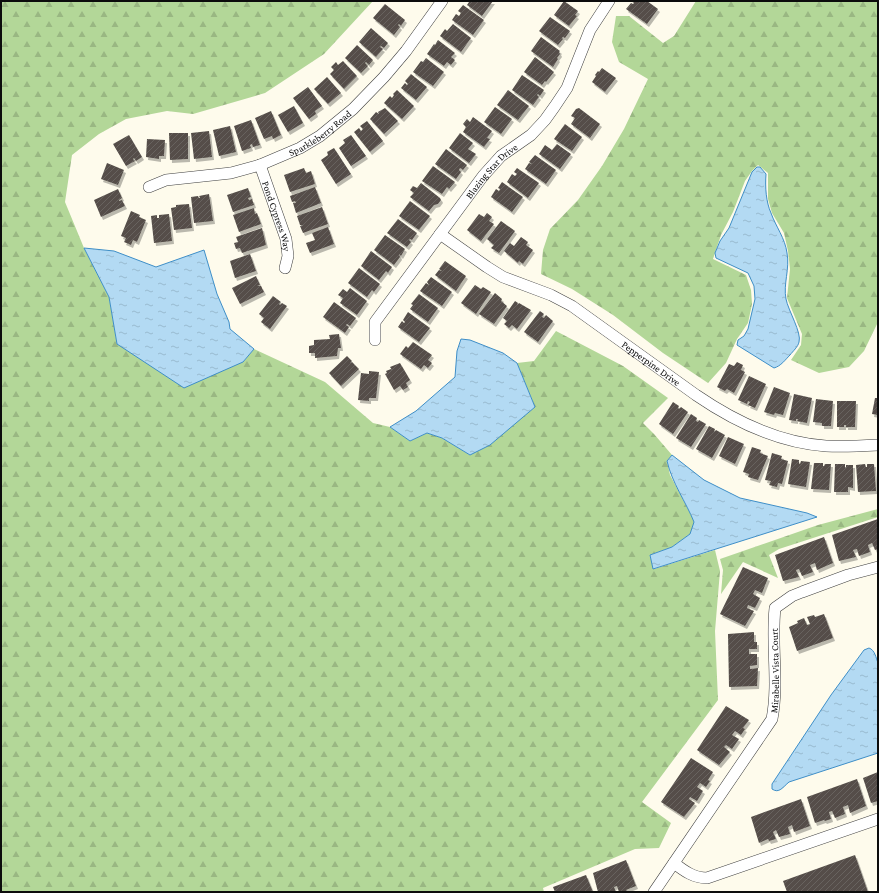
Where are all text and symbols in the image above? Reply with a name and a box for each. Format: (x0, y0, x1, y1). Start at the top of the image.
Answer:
street label: Sparkleberry Road (287, 107, 353, 158)
street label: Blazing Star Drive (463, 141, 520, 200)
street label: Pond Cypress Way (261, 179, 293, 252)
street label: Pepperpine Drive (620, 338, 683, 388)
street label: Mirabelle Vista Court (768, 627, 781, 714)

